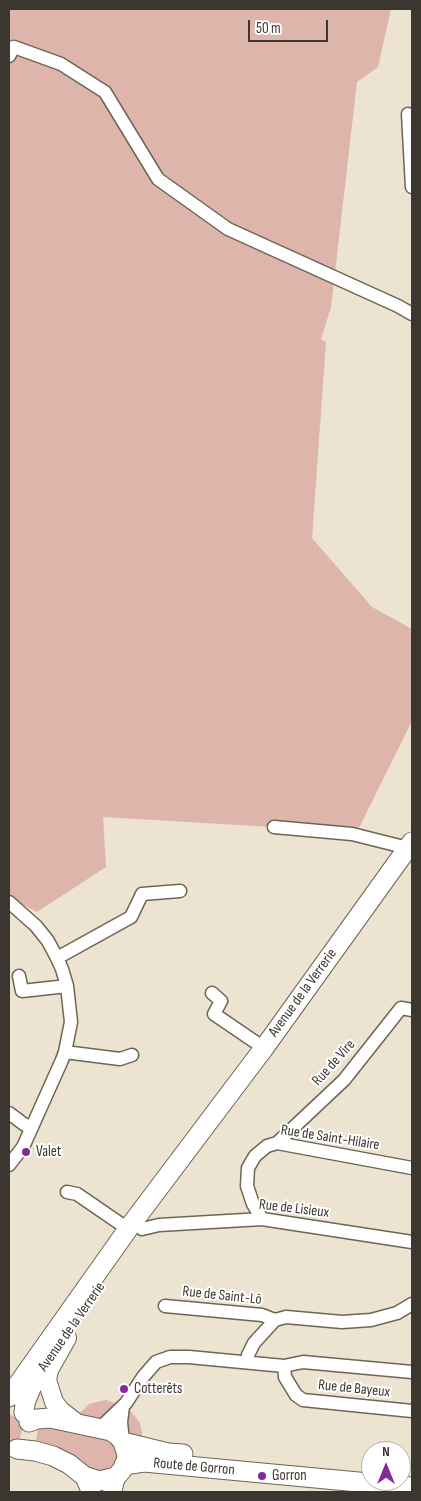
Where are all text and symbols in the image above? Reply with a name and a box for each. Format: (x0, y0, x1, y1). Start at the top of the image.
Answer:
scale bar (251, 10, 331, 42)
text: 50 m (256, 19, 281, 38)
street label: Avenue de la Verrerie (265, 945, 341, 1041)
street label: Rue de Vire (309, 1036, 359, 1090)
street label: Rue de Saint-Hilaire (279, 1121, 381, 1155)
place label: Valet (36, 1143, 61, 1161)
marker: Valet (20, 1146, 32, 1158)
street label: Rue de Lisieux (258, 1196, 330, 1222)
street label: Avenue de la Verrerie (35, 1279, 109, 1375)
street label: Rue de Saint-Lô (182, 1283, 262, 1309)
street label: Rue de Bayeux (317, 1376, 391, 1402)
place label: Cotterêts (134, 1380, 182, 1398)
marker: Cotterêts (118, 1383, 130, 1395)
north arrow (361, 1441, 411, 1491)
text: N (382, 1443, 390, 1460)
street label: Route de Gorron (153, 1454, 235, 1480)
place label: Gorron (272, 1467, 307, 1485)
marker: Gorron (256, 1470, 268, 1482)

